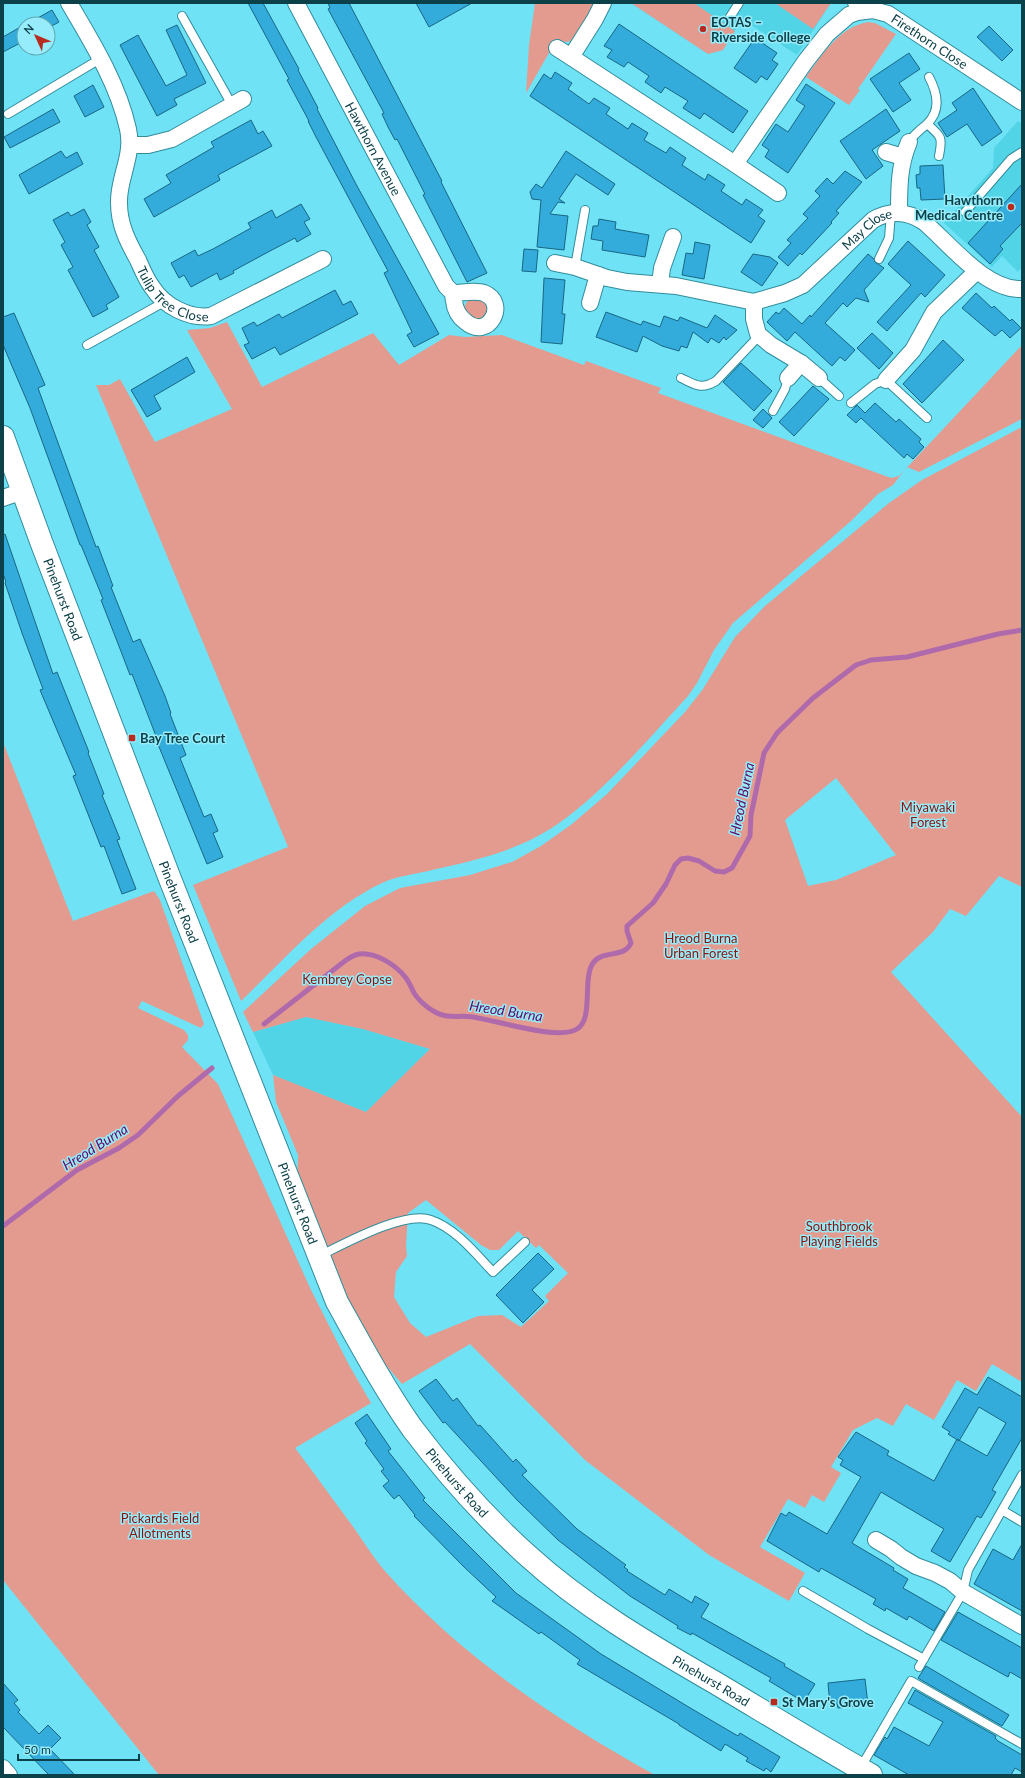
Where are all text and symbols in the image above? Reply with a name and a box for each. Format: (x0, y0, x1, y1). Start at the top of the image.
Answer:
street label: Firethorn Close (888, 10, 971, 72)
place label: EOTAS – Riverside College (711, 14, 811, 45)
north arrow (16, 16, 56, 56)
text: N (21, 21, 36, 36)
marker: EOTAS – Riverside College (698, 24, 708, 34)
street label: Hawthorn Avenue (342, 99, 405, 198)
place label: Hawthorn Medical Centre (915, 192, 1003, 223)
marker: Hawthorn Medical Centre (1006, 202, 1016, 212)
street label: May Close (838, 205, 893, 253)
street label: Tulip Tree Close (134, 264, 209, 324)
street label: Pinehurst Road (40, 556, 86, 643)
place label: Bay Tree Court (140, 730, 225, 746)
marker: Bay Tree Court (127, 733, 137, 743)
water label: Hreod Burna (725, 761, 758, 837)
park label: Miyawaki Forest (901, 799, 955, 830)
street label: Pinehurst Road (156, 858, 202, 945)
park label: Hreod Burna Urban Forest (664, 930, 738, 961)
park label: Kembrey Copse (302, 971, 392, 987)
water label: Hreod Burna (468, 996, 544, 1025)
water label: Hreod Burna (59, 1120, 131, 1173)
street label: Pinehurst Road (275, 1160, 321, 1246)
park label: Southbrook Playing Fields (800, 1218, 878, 1249)
street label: Pinehurst Road (423, 1445, 492, 1521)
park label: Pickards Field Allotments (121, 1510, 199, 1541)
street label: Pinehurst Road (670, 1652, 753, 1710)
place label: St Mary's Grove (782, 1694, 874, 1710)
marker: St Mary's Grove (769, 1697, 779, 1707)
scale bar (18, 1736, 139, 1762)
text: 50 m (24, 1742, 51, 1757)

